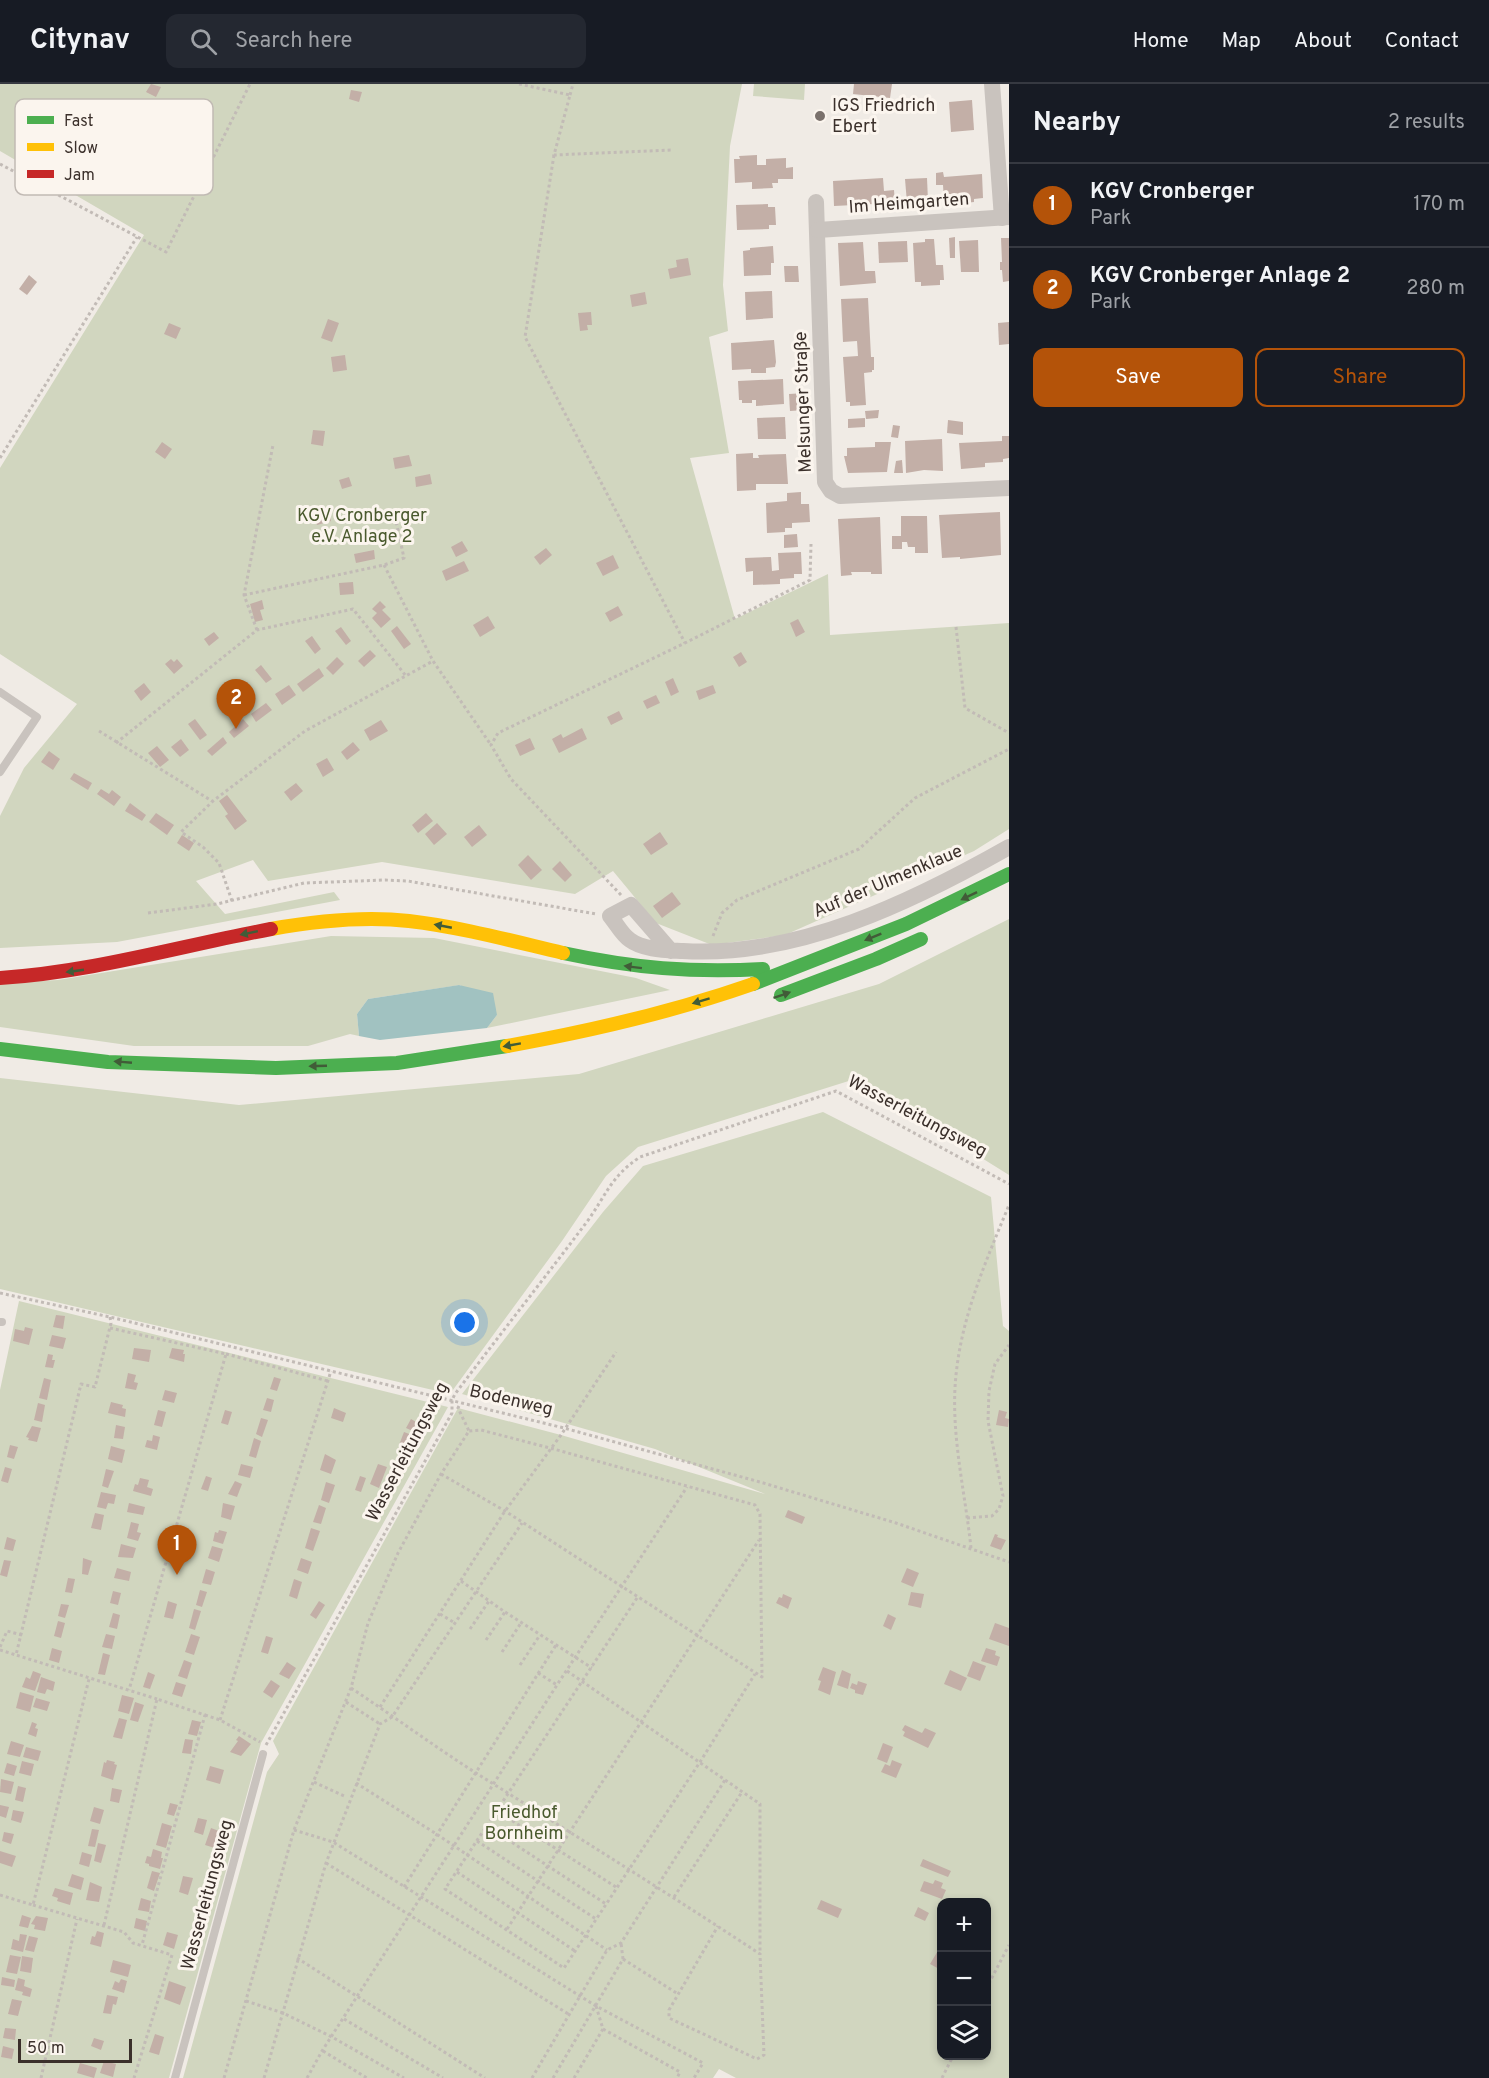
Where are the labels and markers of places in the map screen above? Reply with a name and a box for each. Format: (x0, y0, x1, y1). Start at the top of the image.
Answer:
place label: IGS Friedrich Ebert (832, 95, 935, 139)
marker: IGS Friedrich Ebert (813, 109, 827, 123)
pin: 2 (216, 680, 256, 729)
pin: 1 (158, 1526, 196, 1575)

